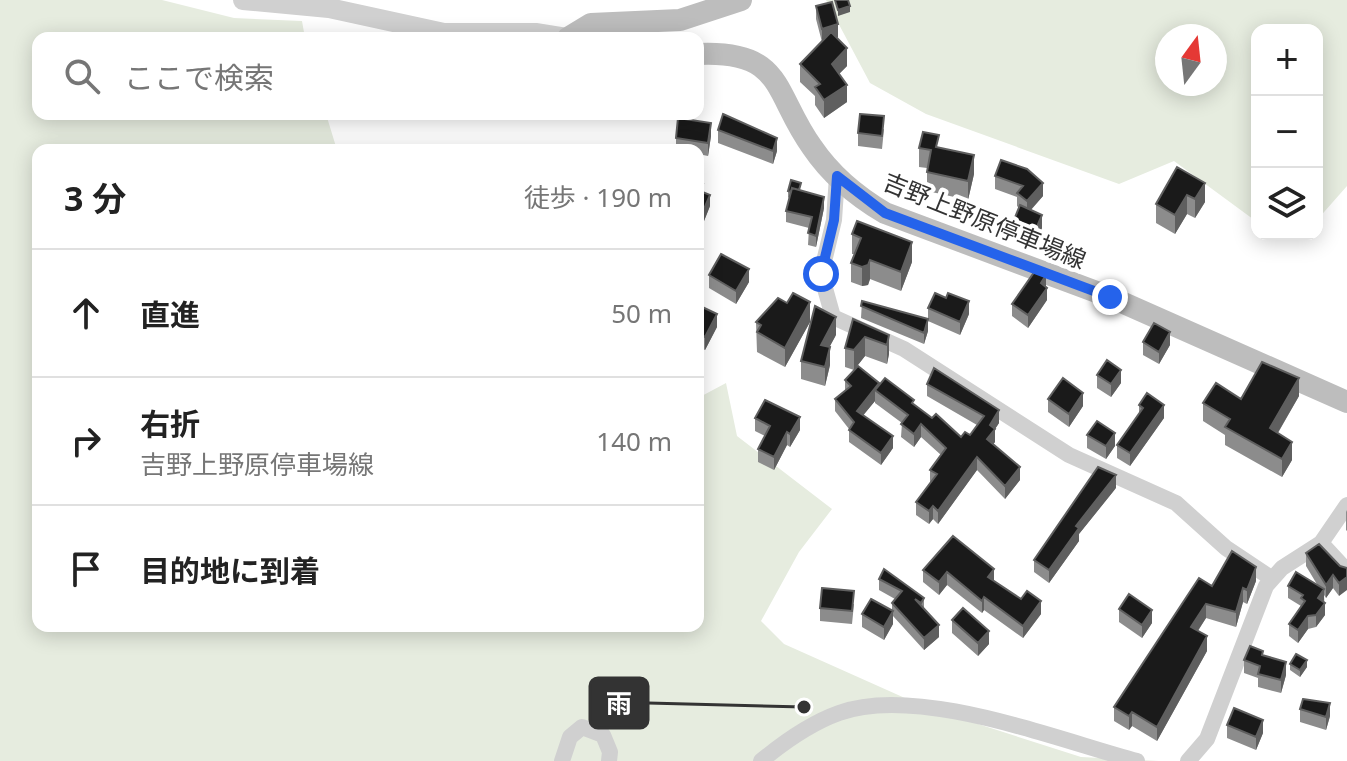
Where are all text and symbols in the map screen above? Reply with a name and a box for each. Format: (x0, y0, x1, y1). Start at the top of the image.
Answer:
north arrow (1155, 24, 1227, 96)
map controls (1251, 24, 1323, 240)
button: + (1251, 24, 1323, 96)
search box (32, 32, 704, 120)
icon: search (60, 54, 104, 98)
text: ここで検索 (124, 57, 274, 98)
button: − (1251, 96, 1323, 168)
street label: 吉野上野原停車場線 (879, 164, 1091, 276)
button: layers (1251, 168, 1323, 240)
text: 3 分 (64, 175, 126, 221)
text: 徒歩 · 190 m (524, 179, 672, 215)
route start (803, 256, 839, 292)
route end (1092, 279, 1128, 315)
icon: ahead (64, 291, 108, 335)
text: 直進 (140, 294, 200, 335)
text: 50 m (611, 295, 672, 331)
text: 右折 (140, 403, 200, 444)
icon: right (64, 419, 108, 463)
text: 140 m (596, 423, 672, 459)
text: 吉野上野原停車場線 (140, 446, 374, 482)
icon: arrive (64, 547, 108, 591)
text: 目的地に到着 (140, 550, 320, 591)
callout: 雨 (590, 678, 648, 728)
text: 雨 (606, 685, 632, 721)

